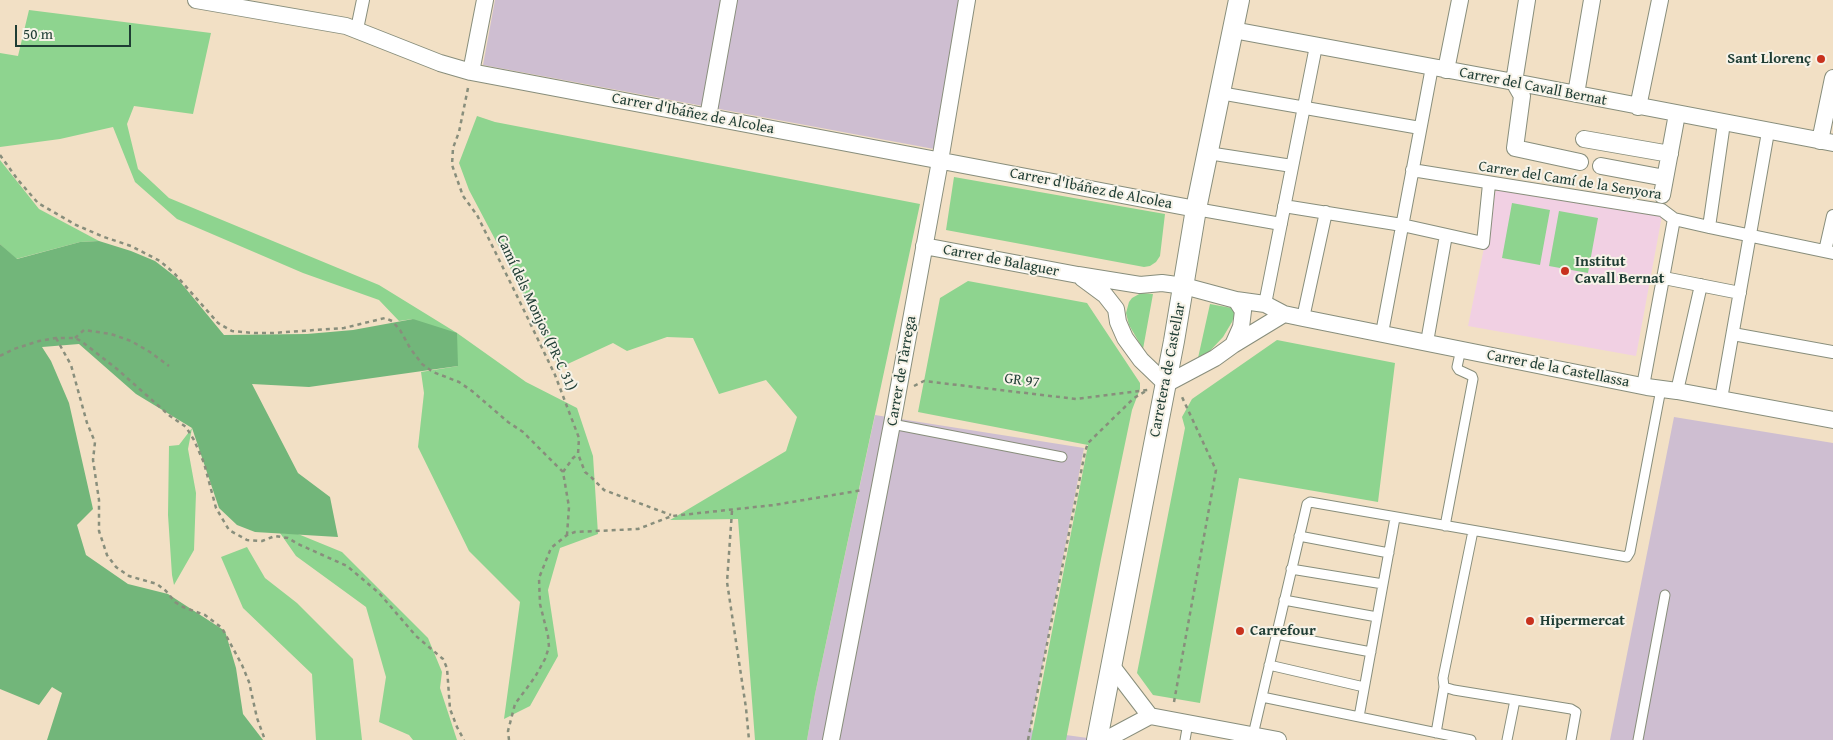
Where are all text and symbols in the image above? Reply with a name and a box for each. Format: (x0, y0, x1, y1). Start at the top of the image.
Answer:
scale bar (18, 15, 134, 47)
text: 50 m (23, 23, 53, 44)
place label: Sant Llorenç (1727, 50, 1811, 68)
marker: Sant Llorenç (1815, 53, 1827, 65)
street label: Carrer del Cavall Bernat (1458, 64, 1608, 110)
street label: Carrer d'Ibáñez de Alcolea (610, 89, 776, 139)
street label: Carrer del Camí de la Senyora (1477, 158, 1663, 204)
street label: Carrer d'Ibáñez de Alcolea (1008, 164, 1174, 214)
street label: Camí dels Monjos (PR-C 31) (492, 232, 580, 394)
street label: Carrer de Balaguer (941, 241, 1061, 281)
place label: Institut Cavall Bernat (1575, 253, 1664, 288)
marker: Institut Cavall Bernat (1559, 265, 1571, 277)
street label: Carretera de Castellar (1146, 301, 1190, 439)
street label: Carrer de Tàrrega (883, 315, 921, 427)
street label: Carrer de la Castellassa (1485, 346, 1631, 392)
street label: GR 97 (1003, 370, 1041, 392)
place label: Hipermercat (1540, 612, 1625, 630)
marker: Hipermercat (1524, 615, 1536, 627)
place label: Carrefour (1250, 622, 1316, 640)
marker: Carrefour (1234, 625, 1246, 637)

